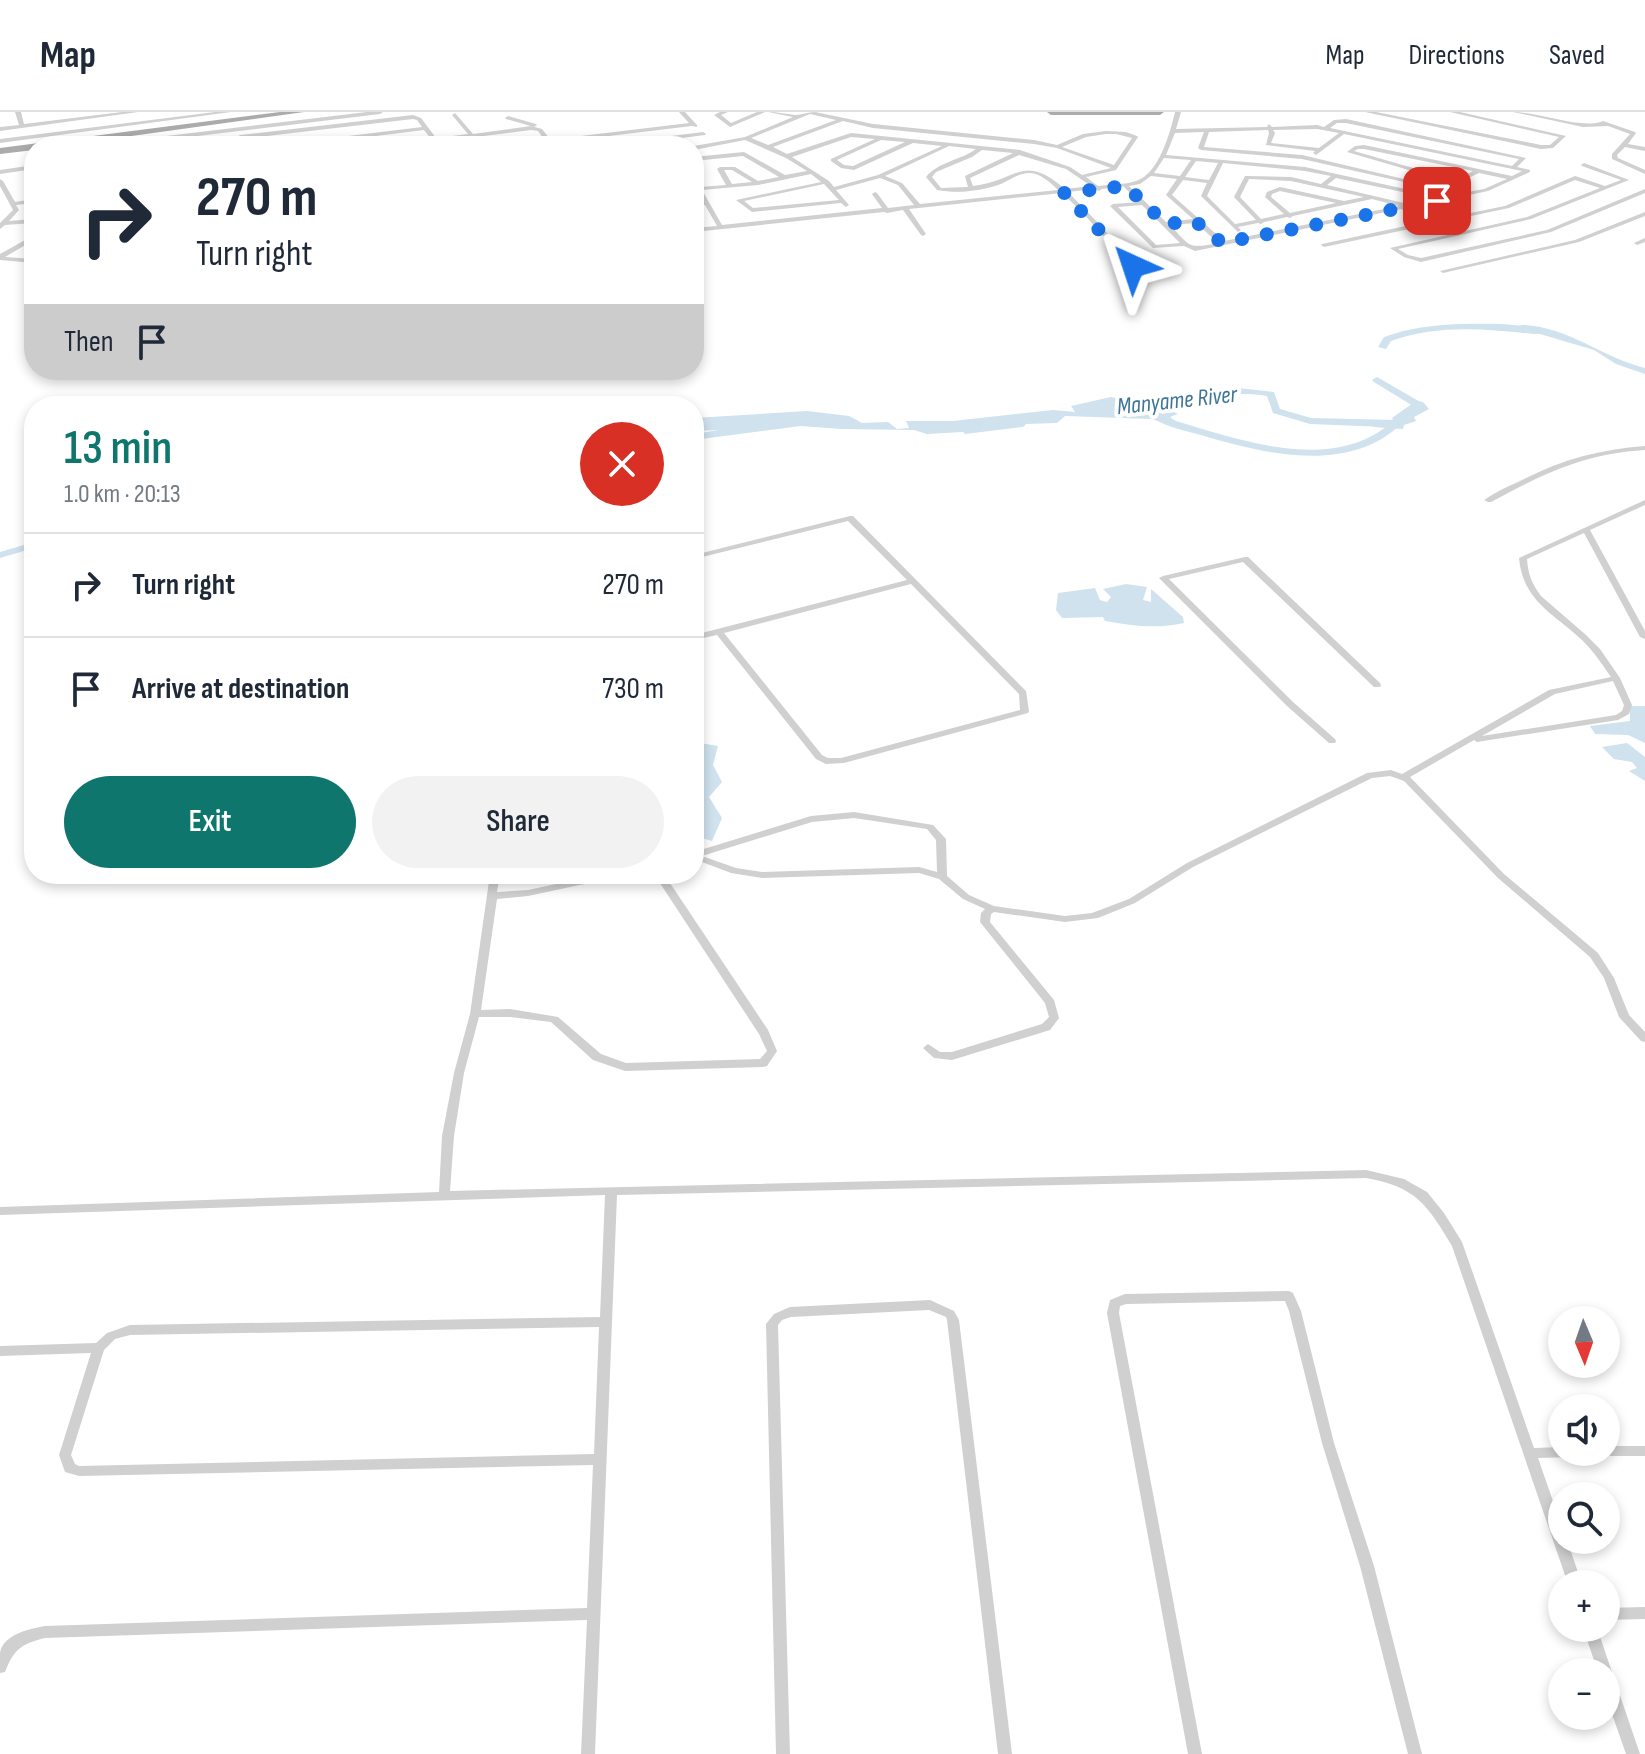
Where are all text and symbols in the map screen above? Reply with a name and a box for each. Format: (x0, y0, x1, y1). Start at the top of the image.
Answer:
text: Map (40, 33, 96, 78)
text: Map (1326, 39, 1365, 72)
text: Directions (1409, 39, 1505, 72)
text: Saved (1549, 39, 1605, 72)
text: 270 m (196, 165, 317, 232)
pin (1403, 167, 1471, 235)
icon: right (64, 168, 168, 272)
icon: arrive (1415, 179, 1459, 223)
position arrow (1091, 224, 1175, 308)
text: Turn right (196, 233, 313, 276)
icon: arrive (130, 320, 174, 364)
text: Then (64, 324, 114, 360)
water label: Manyame River (1116, 380, 1240, 421)
text: 13 min (64, 420, 172, 477)
button: close (580, 422, 664, 506)
text: 1.0 km · 20:13 (64, 479, 181, 510)
icon: right (64, 563, 108, 607)
text: Turn right (132, 567, 235, 603)
text: 270 m (602, 567, 664, 603)
icon: arrive (64, 667, 108, 711)
text: Arrive at destination (132, 671, 349, 707)
text: 730 m (602, 671, 664, 707)
button: Exit (64, 776, 356, 868)
button: Share (372, 776, 664, 868)
north arrow (1548, 1306, 1620, 1378)
map controls (1548, 1306, 1620, 1730)
button: sound (1548, 1394, 1620, 1466)
button: search (1548, 1482, 1620, 1554)
button: + (1548, 1570, 1620, 1642)
button: − (1548, 1658, 1620, 1730)

